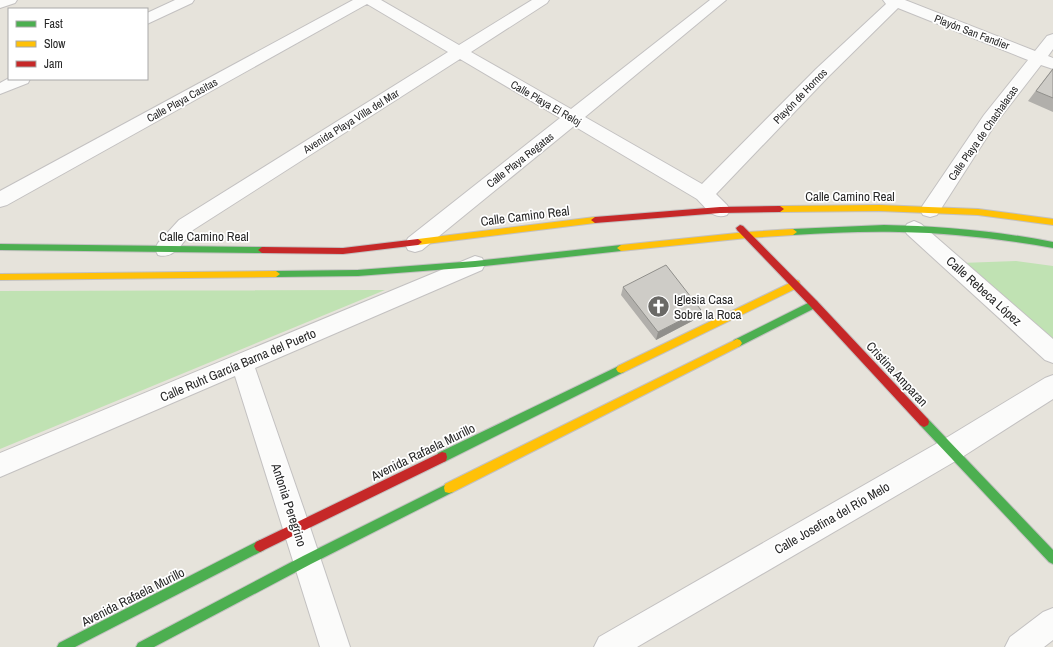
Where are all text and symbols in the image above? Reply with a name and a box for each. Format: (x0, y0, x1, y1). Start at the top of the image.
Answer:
legend (8, 8, 148, 80)
street label: Playón San Fandier (932, 11, 1012, 53)
text: Fast (44, 16, 63, 32)
text: Slow (44, 36, 66, 52)
text: Jam (44, 56, 63, 72)
street label: Playón de Hornos (770, 65, 830, 127)
street label: Calle Playa Casitas (144, 75, 220, 125)
street label: Calle Playa El Reloj (508, 77, 584, 129)
street label: Calle Playa de Chachalacas (945, 82, 1021, 183)
street label: Avenida Playa Villa del Mar (300, 86, 402, 157)
street label: Calle Playa Regatas (483, 129, 557, 191)
street label: Calle Camino Real (805, 188, 895, 205)
street label: Calle Camino Real (480, 202, 570, 230)
street label: Calle Camino Real (159, 228, 249, 245)
street label: Calle Rebeca López (943, 253, 1025, 329)
place label: Iglesia Casa Sobre la Roca (674, 291, 742, 323)
church icon: Iglesia Casa Sobre la Roca (646, 293, 672, 319)
street label: Calle Ruht García Barna del Puerto (158, 324, 319, 406)
street label: Cristina Amparan (862, 338, 932, 410)
street label: Avenida Rafaela Murillo (367, 419, 478, 485)
street label: Antonia Peregrino (267, 460, 310, 549)
street label: Calle Josefina del Río Melo (771, 478, 893, 558)
street label: Avenida Rafaela Murillo (78, 564, 188, 631)

